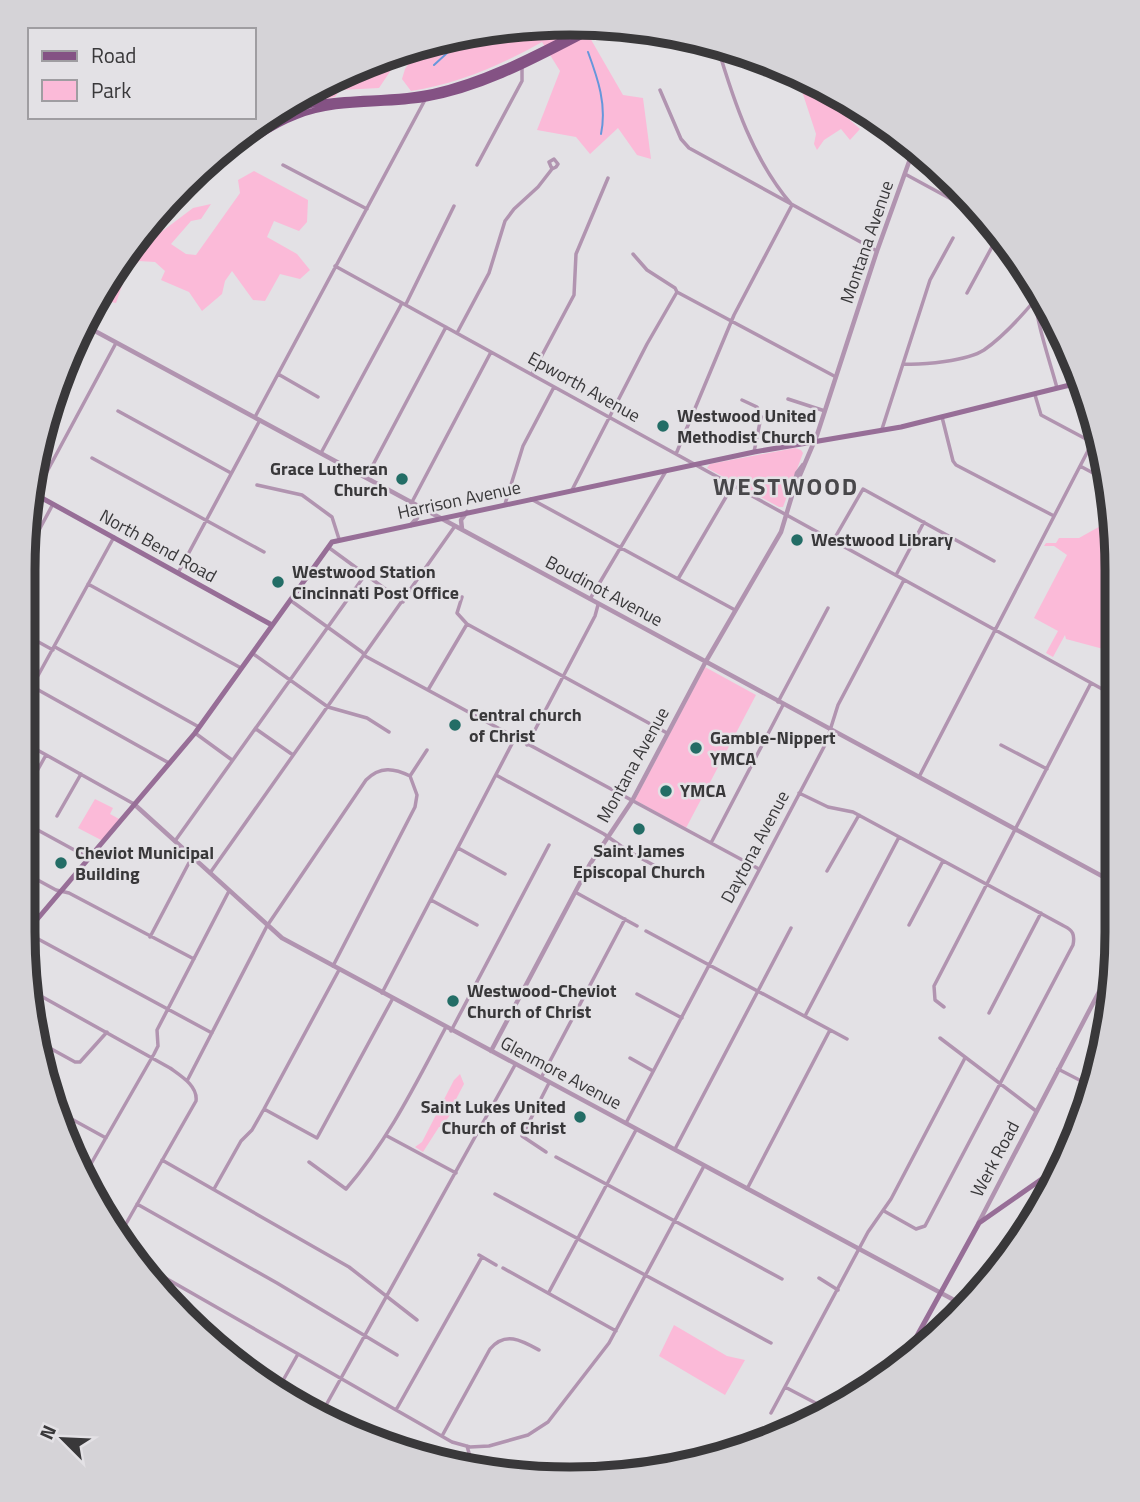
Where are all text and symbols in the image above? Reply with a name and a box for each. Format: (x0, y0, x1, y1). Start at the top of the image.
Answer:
legend (28, 28, 256, 119)
text: Road (91, 39, 136, 71)
text: Park (91, 74, 131, 106)
street label: Montana Avenue (833, 177, 900, 307)
street label: Epworth Avenue (523, 344, 645, 429)
place label: Westwood United Methodist Church (677, 402, 816, 450)
marker: Westwood United Methodist Church (655, 418, 671, 434)
place label: Grace Lutheran Church (270, 455, 388, 503)
district label: WESTWOOD (713, 468, 859, 504)
marker: Grace Lutheran Church (394, 471, 410, 487)
street label: Harrison Avenue (395, 473, 523, 526)
street label: North Bend Road (95, 502, 222, 589)
place label: Westwood Library (811, 526, 953, 553)
marker: Westwood Library (789, 532, 805, 548)
street label: Boudinot Avenue (541, 548, 668, 633)
place label: Westwood Station Cincinnati Post Office (292, 558, 459, 606)
marker: Westwood Station Cincinnati Post Office (270, 574, 286, 590)
place label: Central church of Christ (469, 701, 582, 749)
street label: Montana Avenue (590, 702, 676, 827)
marker: Central church of Christ (447, 717, 463, 733)
place label: Gamble-Nippert YMCA (710, 724, 836, 772)
marker: Gamble-Nippert YMCA (688, 740, 704, 756)
place label: YMCA (680, 777, 726, 804)
marker: YMCA (658, 783, 674, 799)
street label: Daytona Avenue (714, 786, 796, 908)
marker: Saint James Episcopal Church (631, 821, 647, 837)
place label: Saint James Episcopal Church (573, 837, 705, 885)
place label: Cheviot Municipal Building (75, 839, 214, 887)
marker: Cheviot Municipal Building (53, 855, 69, 871)
place label: Westwood-Cheviot Church of Christ (467, 977, 617, 1025)
marker: Westwood-Cheviot Church of Christ (445, 993, 461, 1009)
street label: Glenmore Avenue (496, 1029, 627, 1116)
place label: Saint Lukes United Church of Christ (421, 1093, 566, 1141)
marker: Saint Lukes United Church of Christ (572, 1109, 588, 1125)
street label: Werk Road (963, 1116, 1026, 1202)
north arrow (28, 1404, 98, 1474)
text: N (31, 1420, 63, 1444)

